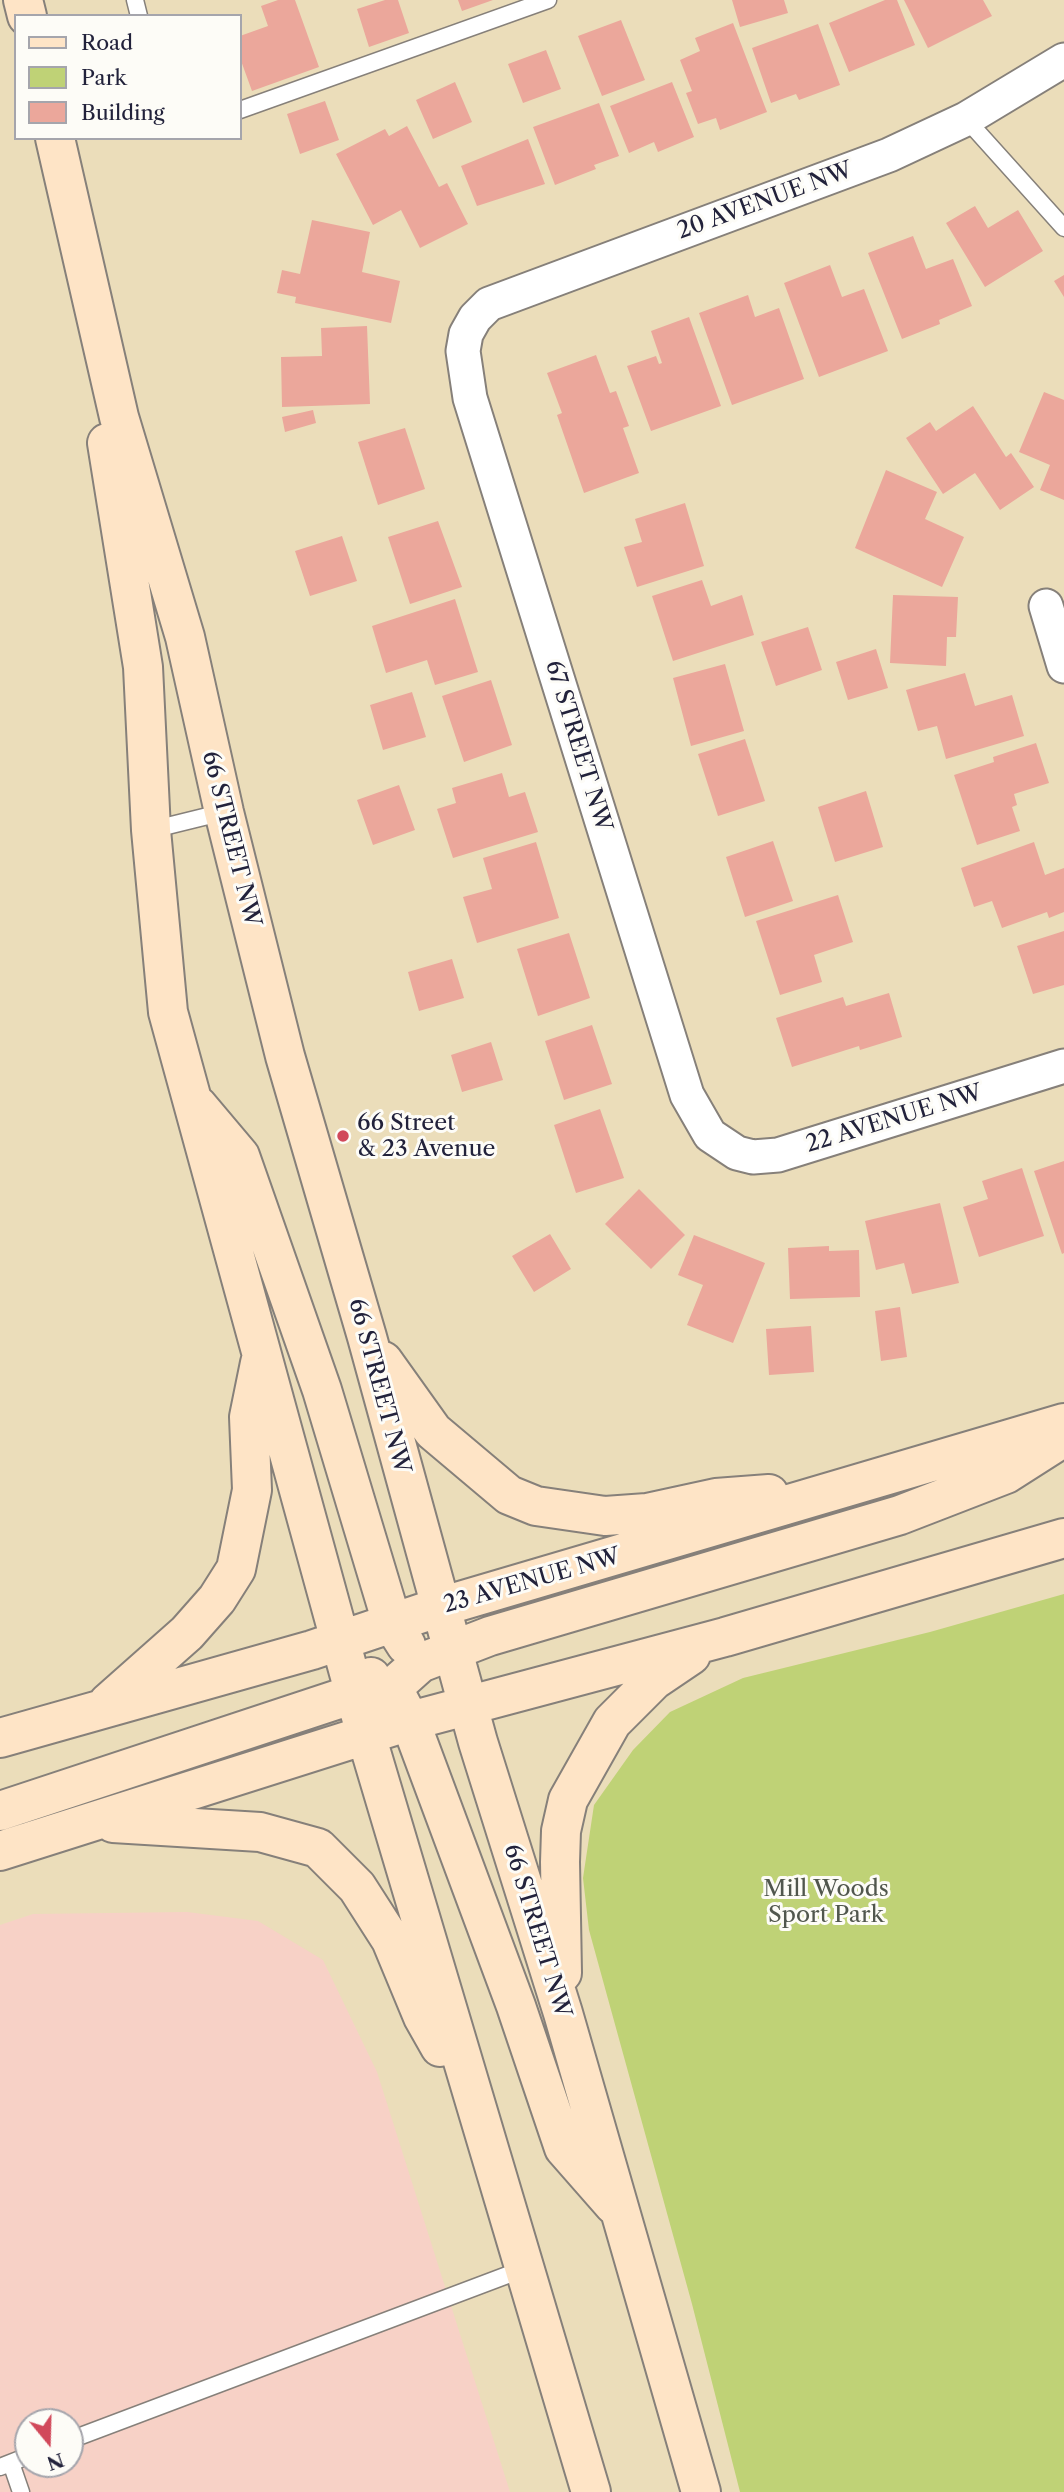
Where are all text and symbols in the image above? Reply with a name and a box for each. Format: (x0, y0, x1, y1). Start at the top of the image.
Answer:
legend (14, 14, 242, 140)
text: Road (81, 30, 133, 55)
text: Park (81, 65, 127, 90)
text: Building (81, 100, 165, 125)
street label: 20 AVENUE NW (674, 156, 856, 246)
street label: 67 STREET NW (539, 657, 617, 835)
street label: 66 STREET NW (196, 748, 266, 930)
street label: 22 AVENUE NW (802, 1079, 986, 1159)
place label: 66 Street & 23 Avenue (357, 1109, 495, 1163)
marker: 66 Street & 23 Avenue (335, 1128, 351, 1144)
street label: 66 STREET NW (342, 1295, 416, 1477)
street label: 23 AVENUE NW (440, 1543, 624, 1619)
street label: 66 STREET NW (497, 1841, 577, 2021)
park label: Mill Woods Sport Park (763, 1875, 889, 1929)
north arrow (14, 2408, 84, 2478)
text: N (44, 2448, 67, 2475)

